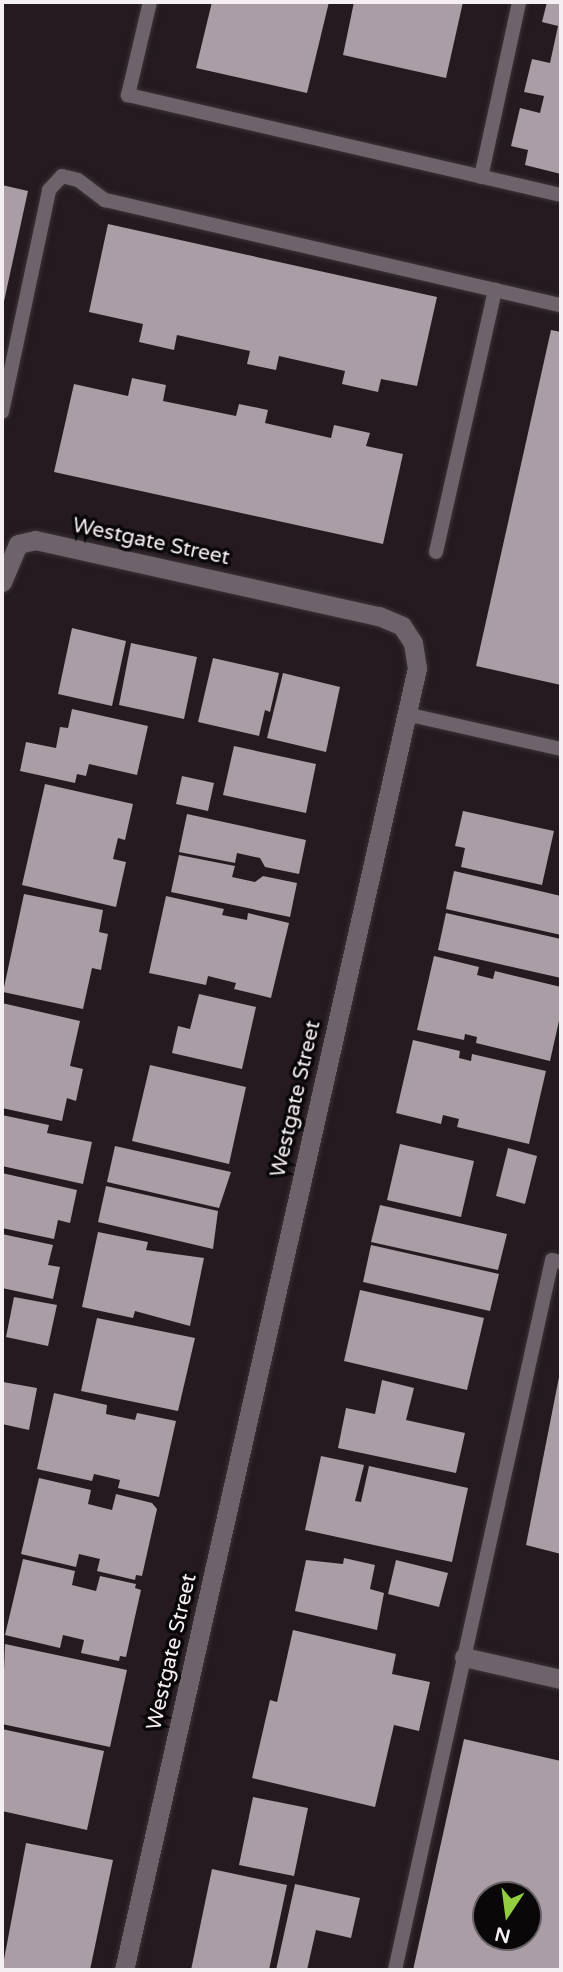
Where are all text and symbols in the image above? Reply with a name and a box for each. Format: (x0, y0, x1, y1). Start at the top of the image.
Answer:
street label: Westgate Street (70, 513, 232, 571)
street label: Westgate Street (266, 1018, 326, 1180)
street label: Westgate Street (142, 1571, 202, 1733)
north arrow (472, 1881, 542, 1951)
text: N (493, 1922, 513, 1947)

